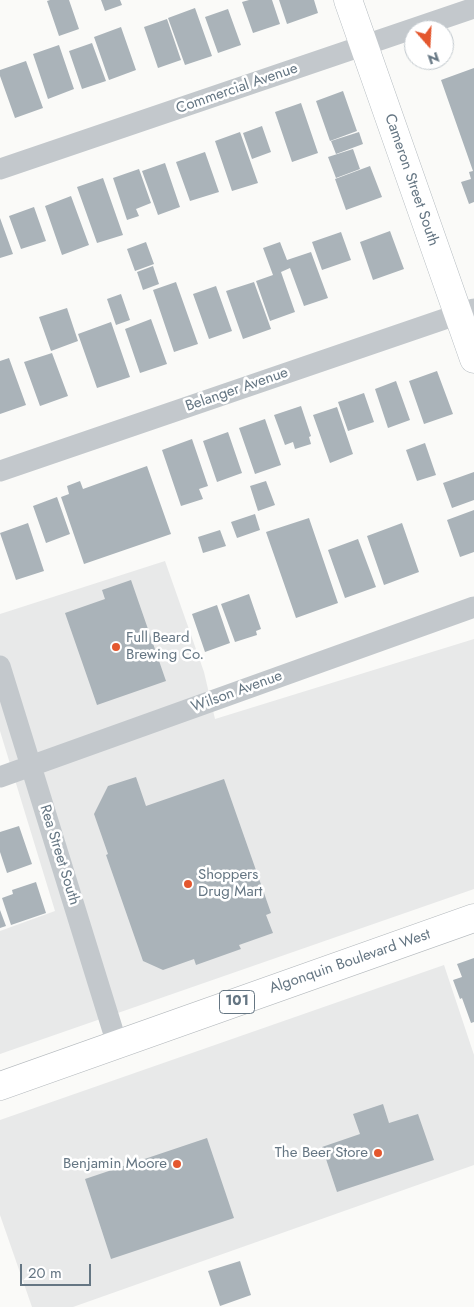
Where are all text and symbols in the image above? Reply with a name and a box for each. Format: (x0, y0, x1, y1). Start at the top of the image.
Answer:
north arrow (404, 20, 454, 70)
text: N (425, 47, 442, 70)
street label: Commercial Avenue (174, 60, 300, 118)
street label: Cameron Street South (380, 112, 442, 248)
street label: Belanger Avenue (183, 364, 291, 416)
place label: Full Beard Brewing Co. (126, 629, 204, 664)
marker: Full Beard Brewing Co. (110, 641, 122, 653)
street label: Wilson Avenue (189, 667, 285, 717)
street label: Rea Street South (35, 803, 83, 907)
place label: Shoppers Drug Mart (198, 866, 262, 901)
marker: Shoppers Drug Mart (182, 878, 194, 890)
street label: Algonquin Boulevard West (267, 926, 433, 998)
road number: 101 (220, 990, 254, 1014)
place label: The Beer Store (275, 1144, 368, 1162)
marker: The Beer Store (372, 1147, 384, 1159)
place label: Benjamin Moore (63, 1155, 167, 1173)
marker: Benjamin Moore (171, 1158, 183, 1170)
scale bar (22, 1254, 94, 1286)
text: 20 m (28, 1262, 62, 1284)

